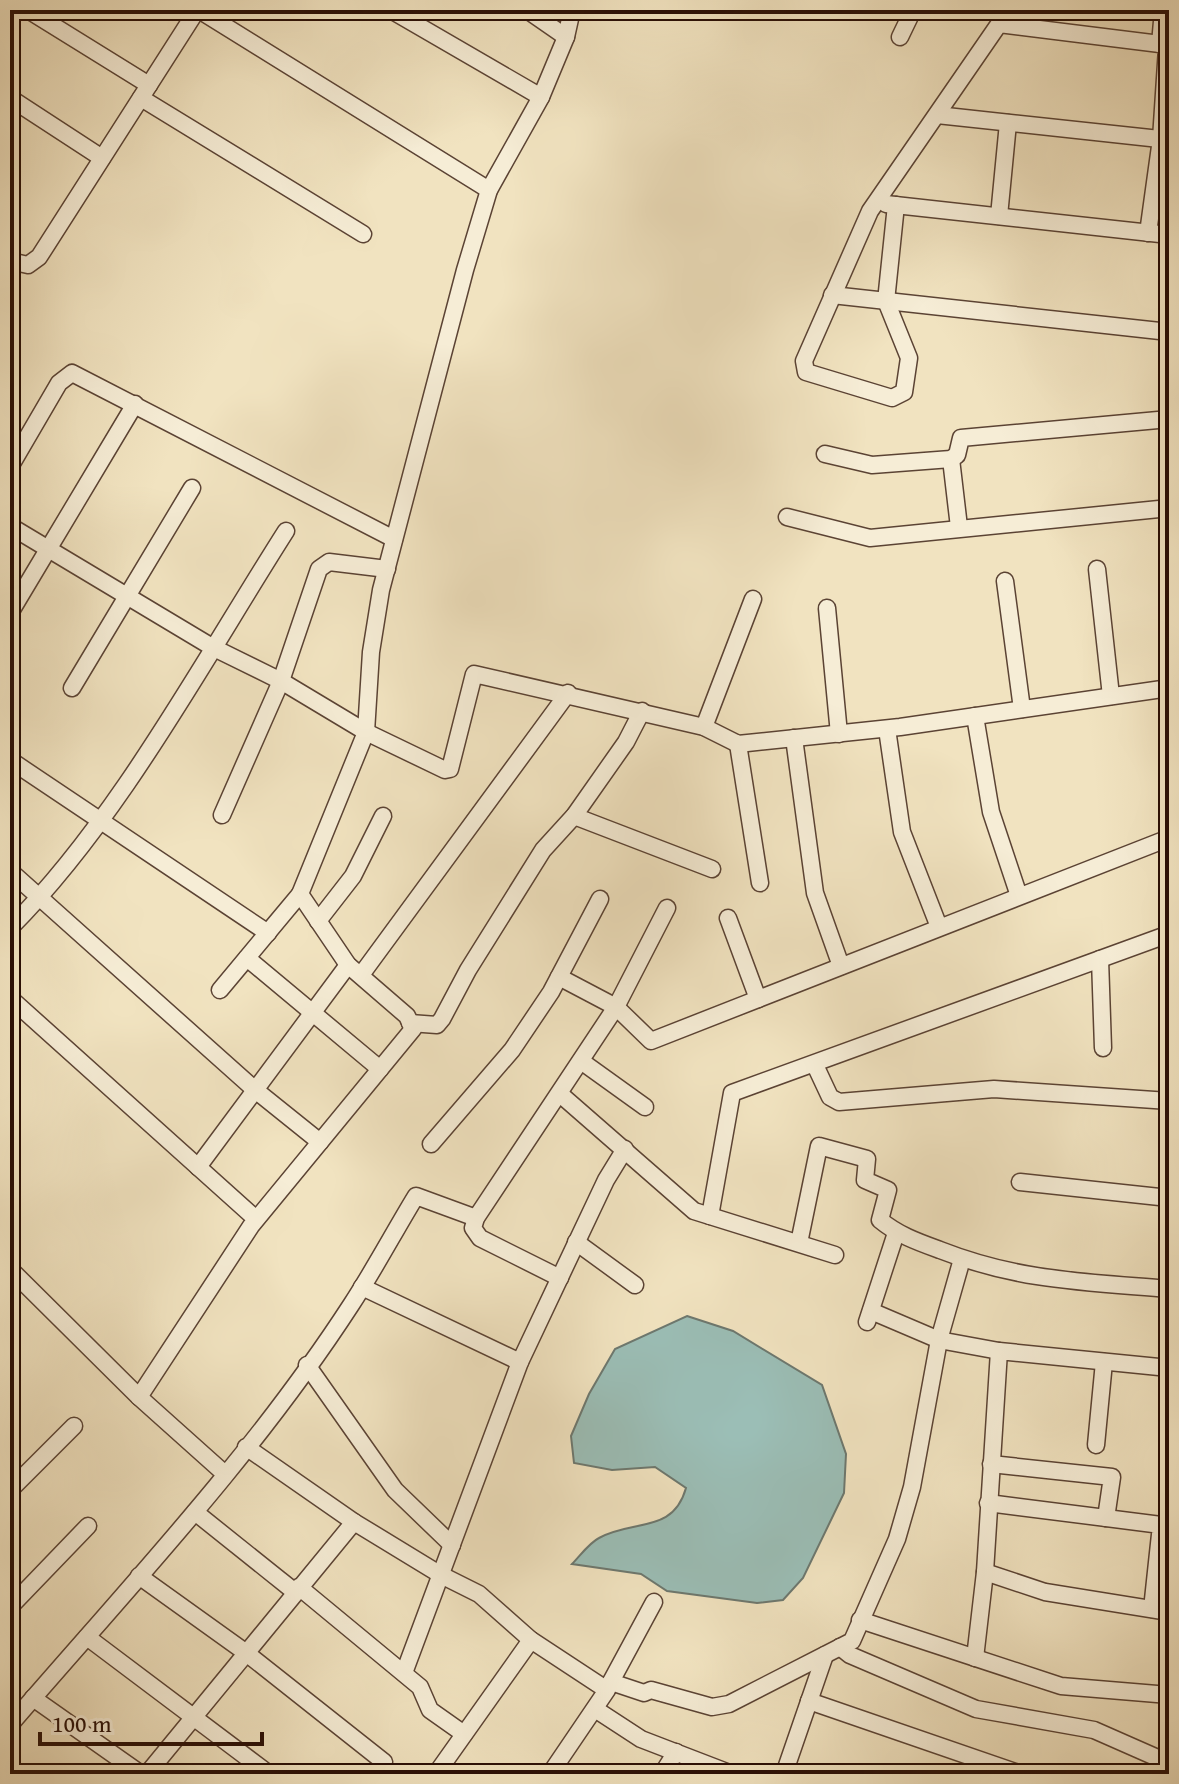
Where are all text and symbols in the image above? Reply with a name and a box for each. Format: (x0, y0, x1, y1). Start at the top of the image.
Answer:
scale bar (40, 1696, 262, 1746)
text: 100 m (52, 1706, 112, 1741)

